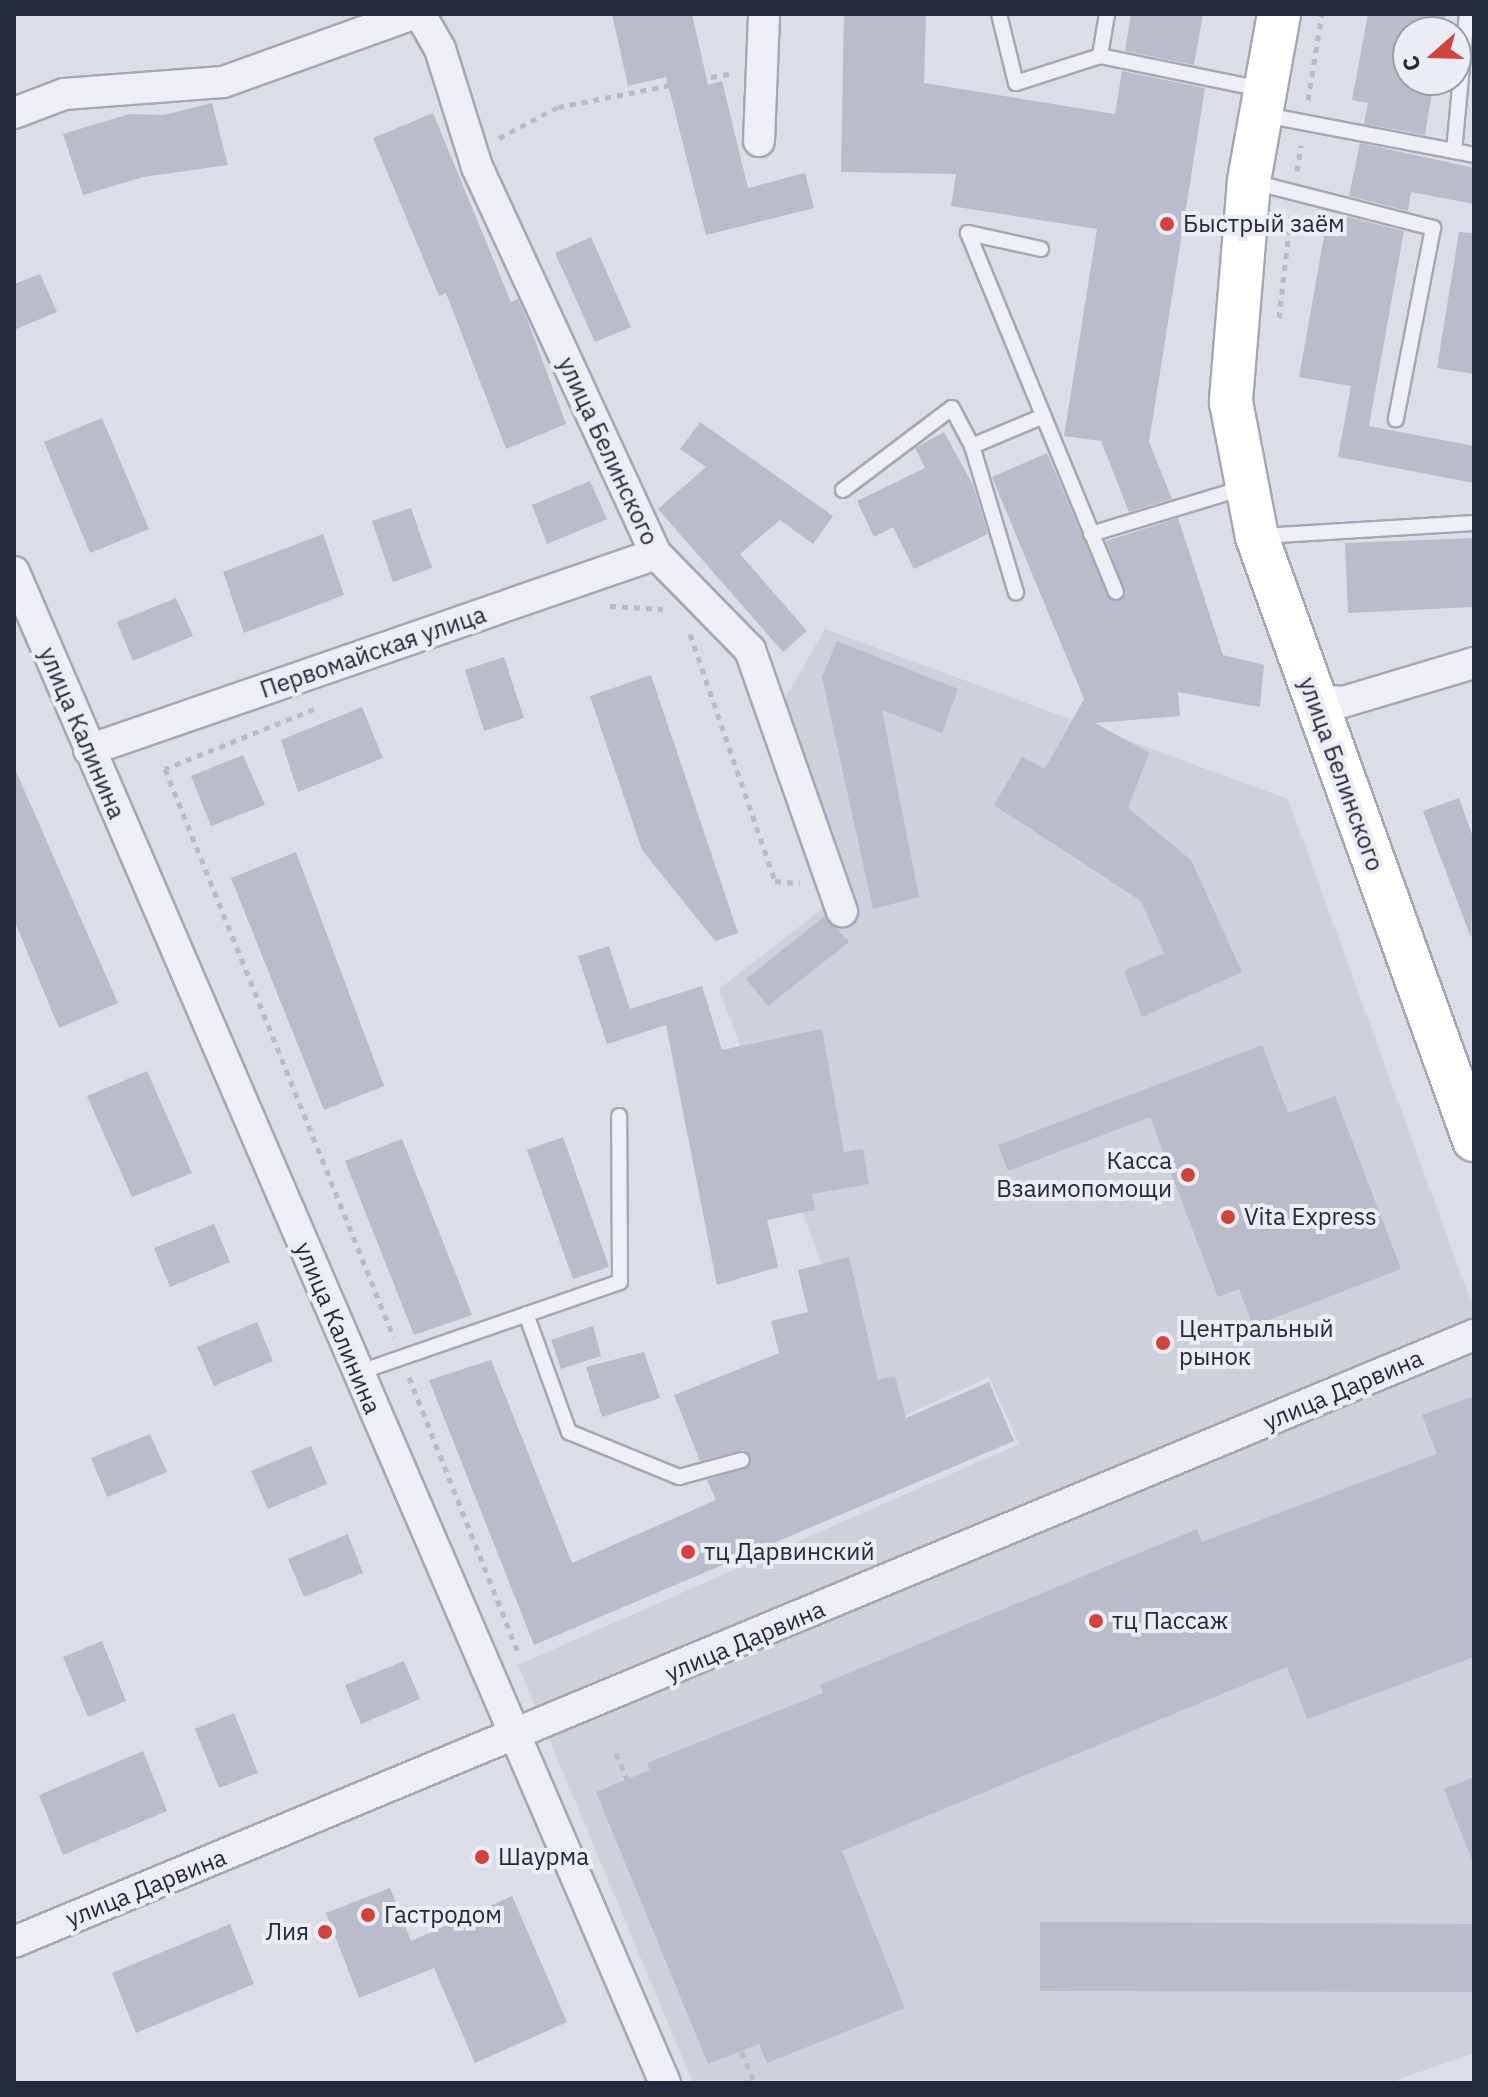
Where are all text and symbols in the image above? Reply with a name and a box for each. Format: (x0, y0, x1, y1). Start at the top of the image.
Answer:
north arrow (1392, 16, 1472, 96)
text: С (1395, 52, 1427, 75)
place label: Быстрый заём (1183, 210, 1345, 238)
marker: Быстрый заём (1158, 215, 1176, 233)
street label: улица Белинского (552, 352, 664, 550)
street label: Первомайская улица (256, 600, 490, 704)
street label: улица Калинина (33, 643, 131, 823)
street label: улица Белинского (1293, 673, 1389, 875)
place label: Касса Взаимопомощи (996, 1147, 1172, 1203)
marker: Касса Взаимопомощи (1179, 1166, 1197, 1184)
place label: Vita Express (1244, 1203, 1377, 1231)
marker: Vita Express (1219, 1208, 1237, 1226)
street label: улица Калинина (289, 1238, 387, 1418)
place label: Центральный рынок (1179, 1315, 1334, 1371)
marker: Центральный рынок (1154, 1334, 1172, 1352)
street label: улица Дарвина (1259, 1343, 1427, 1437)
place label: тц Дарвинский (704, 1538, 875, 1566)
marker: тц Дарвинский (679, 1543, 697, 1561)
street label: улица Дарвина (661, 1594, 829, 1688)
place label: тц Пассаж (1112, 1607, 1228, 1635)
marker: тц Пассаж (1087, 1612, 1105, 1630)
street label: улица Дарвина (62, 1843, 230, 1933)
place label: Шаурма (498, 1843, 589, 1871)
marker: Шаурма (473, 1848, 491, 1866)
place label: Гастродом (384, 1901, 502, 1929)
marker: Гастродом (359, 1906, 377, 1924)
place label: Лия (266, 1918, 309, 1946)
marker: Лия (316, 1923, 334, 1941)

